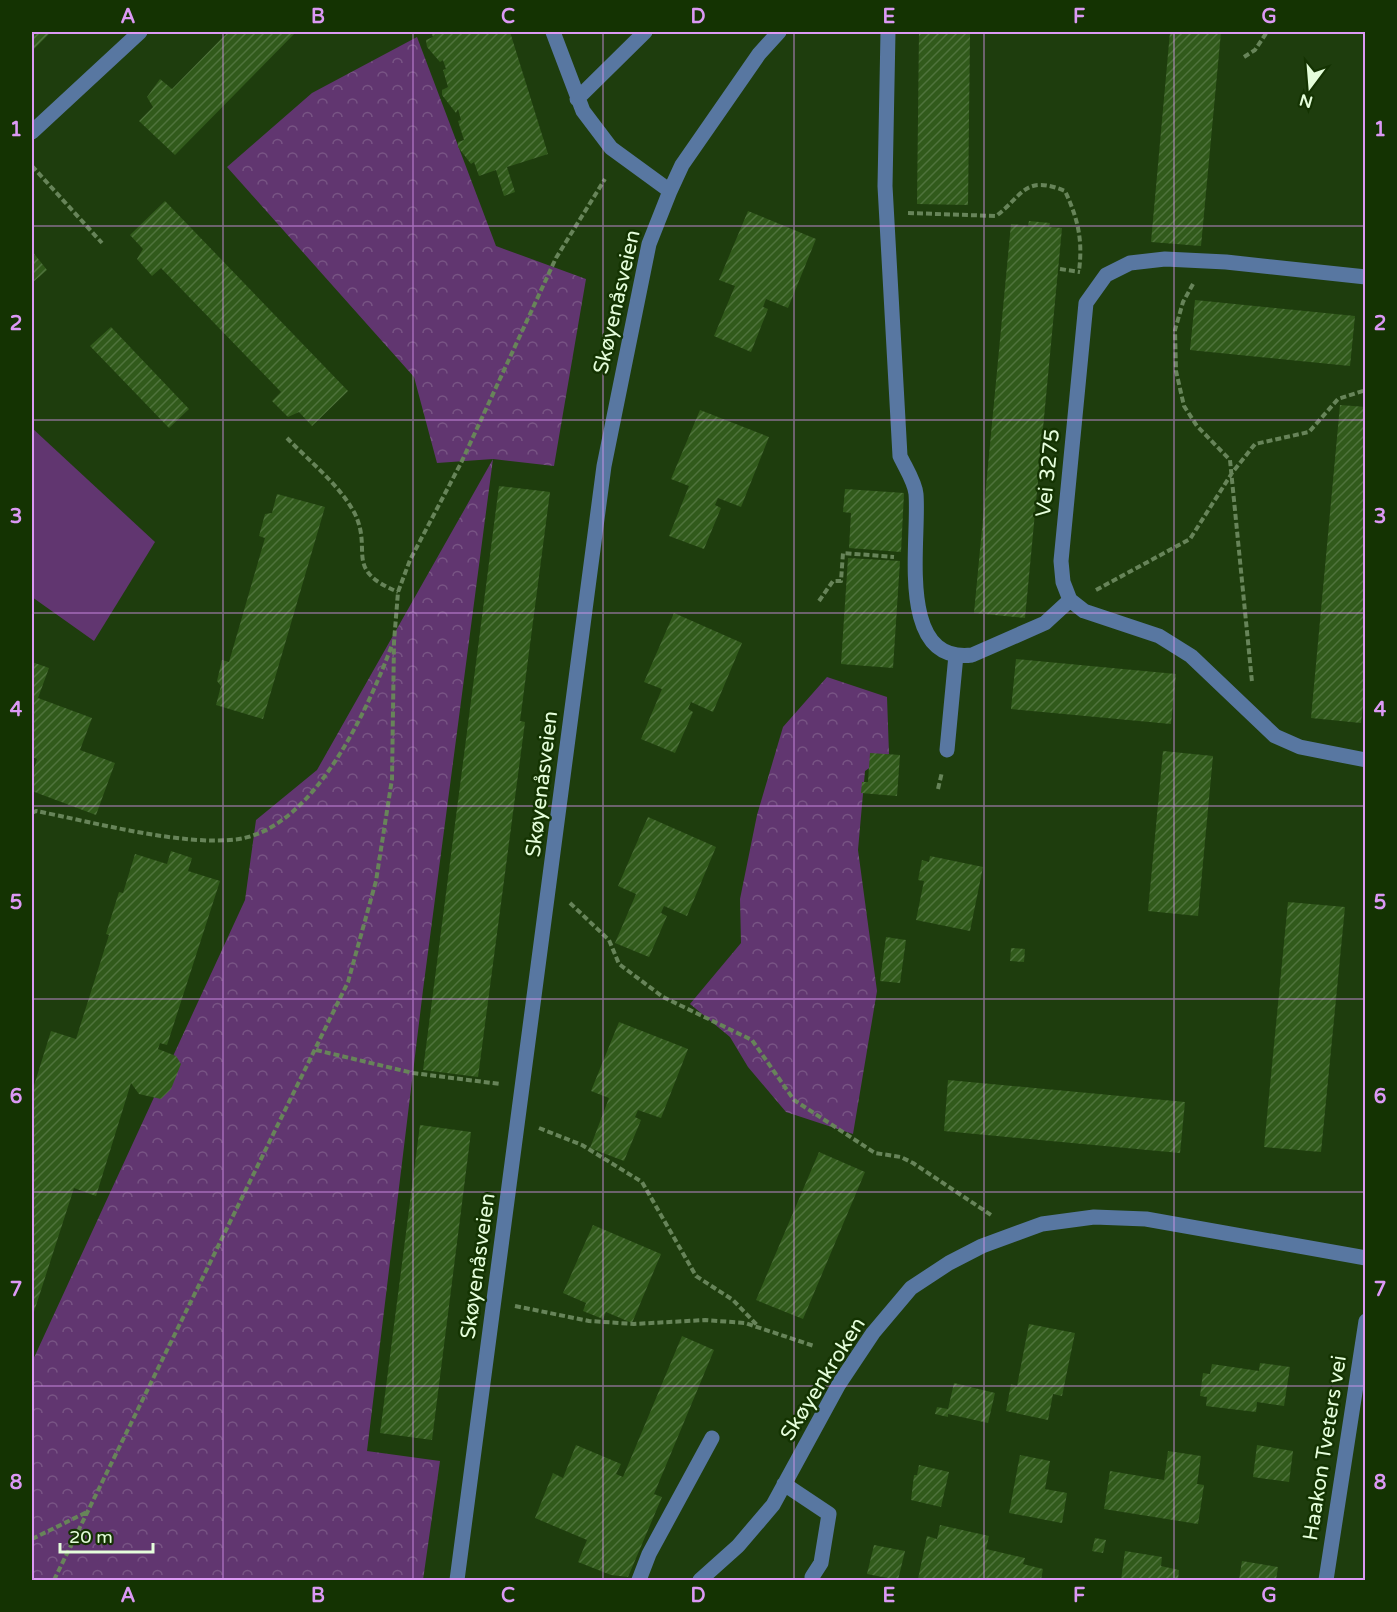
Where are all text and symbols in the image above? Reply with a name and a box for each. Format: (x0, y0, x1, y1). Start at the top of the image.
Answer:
text: A (121, 5, 136, 29)
text: B (311, 5, 325, 29)
text: C (501, 5, 515, 29)
text: D (690, 5, 706, 29)
text: E (883, 5, 896, 29)
text: F (1073, 5, 1085, 29)
text: G (1261, 5, 1277, 29)
north arrow (1280, 57, 1340, 117)
text: N (1297, 89, 1315, 112)
text: 1 (10, 118, 22, 142)
text: 1 (1374, 118, 1386, 142)
street label: Skøyenåsveien (588, 228, 646, 376)
text: 2 (10, 312, 22, 336)
text: 2 (1374, 312, 1386, 336)
street label: Vei 3275 (1031, 428, 1065, 518)
text: 3 (10, 505, 22, 529)
text: 3 (1374, 505, 1386, 529)
text: 4 (10, 698, 23, 722)
text: 4 (1374, 698, 1387, 722)
street label: Skøyenåsveien (521, 710, 563, 858)
text: 5 (10, 891, 22, 915)
text: 5 (1374, 891, 1386, 915)
text: 6 (10, 1085, 22, 1109)
text: 6 (1374, 1085, 1386, 1109)
street label: Skøyenåsveien (455, 1191, 501, 1341)
text: 7 (10, 1278, 22, 1302)
text: 7 (1374, 1278, 1386, 1302)
street label: Skøyenkroken (775, 1313, 871, 1445)
street label: Haakon Tveters vei (1298, 1354, 1352, 1542)
text: 8 (10, 1471, 22, 1495)
text: 8 (1374, 1471, 1386, 1495)
scale bar (60, 1516, 153, 1554)
text: 20 m (69, 1526, 113, 1548)
text: A (121, 1584, 136, 1608)
text: B (311, 1584, 325, 1608)
text: C (501, 1584, 515, 1608)
text: D (690, 1584, 706, 1608)
text: E (883, 1584, 896, 1608)
text: F (1073, 1584, 1085, 1608)
text: G (1261, 1584, 1277, 1608)

